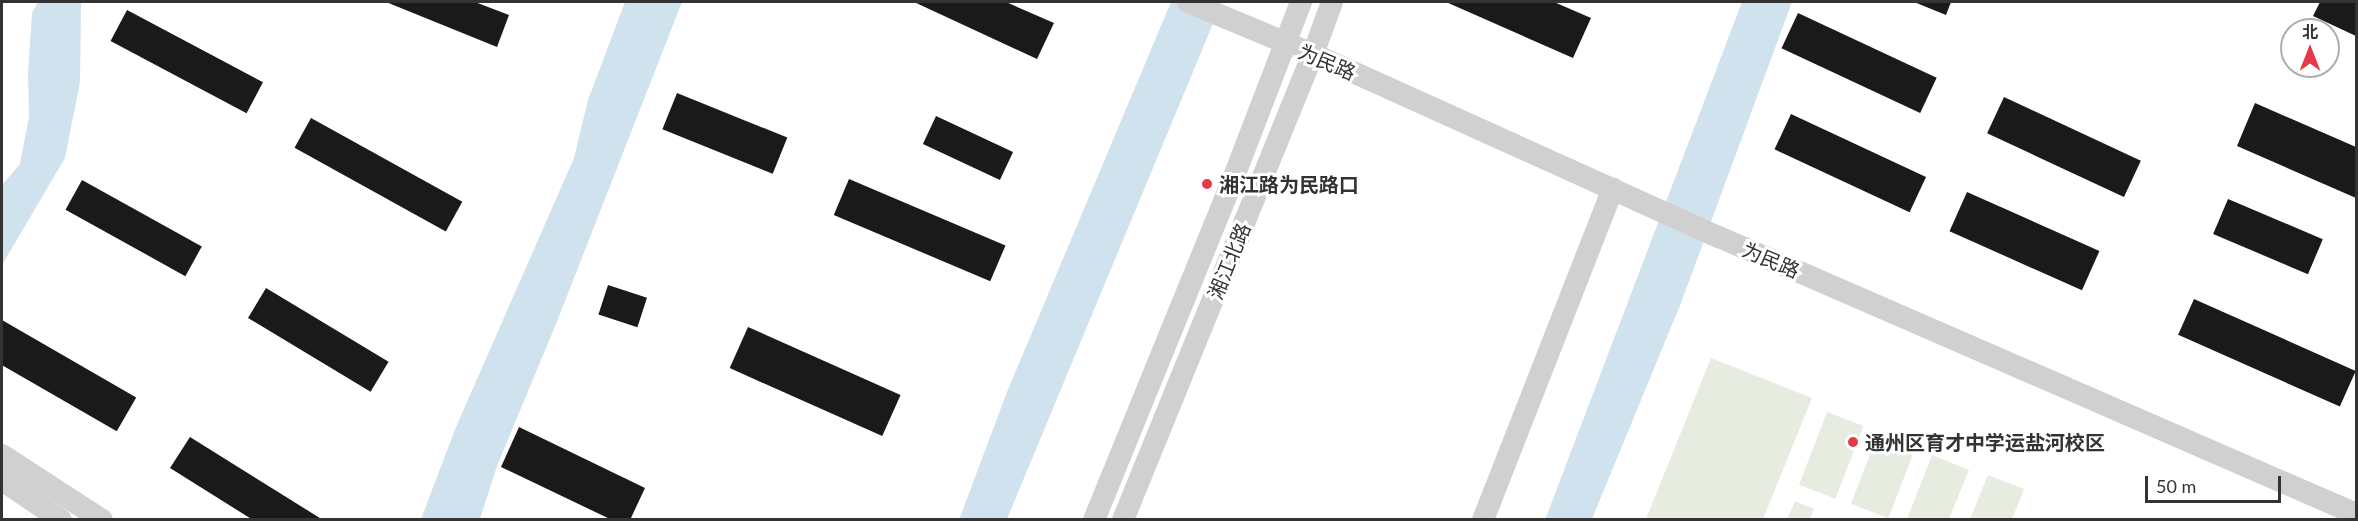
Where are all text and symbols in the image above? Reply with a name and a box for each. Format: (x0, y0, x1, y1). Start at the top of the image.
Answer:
north arrow (2280, 18, 2340, 78)
text: 北 (2302, 22, 2318, 41)
street label: 为民路 (1295, 39, 1359, 85)
place label: 湘江路为民路口 (1219, 172, 1359, 196)
marker: 湘江路为民路口 (1200, 177, 1214, 191)
street label: 湘江北路 (1203, 219, 1255, 303)
street label: 为民路 (1739, 237, 1803, 283)
place label: 通州区育才中学运盐河校区 (1865, 430, 2105, 454)
marker: 通州区育才中学运盐河校区 (1846, 435, 1860, 449)
scale bar (2148, 464, 2284, 502)
text: 50 m (2156, 475, 2196, 497)

